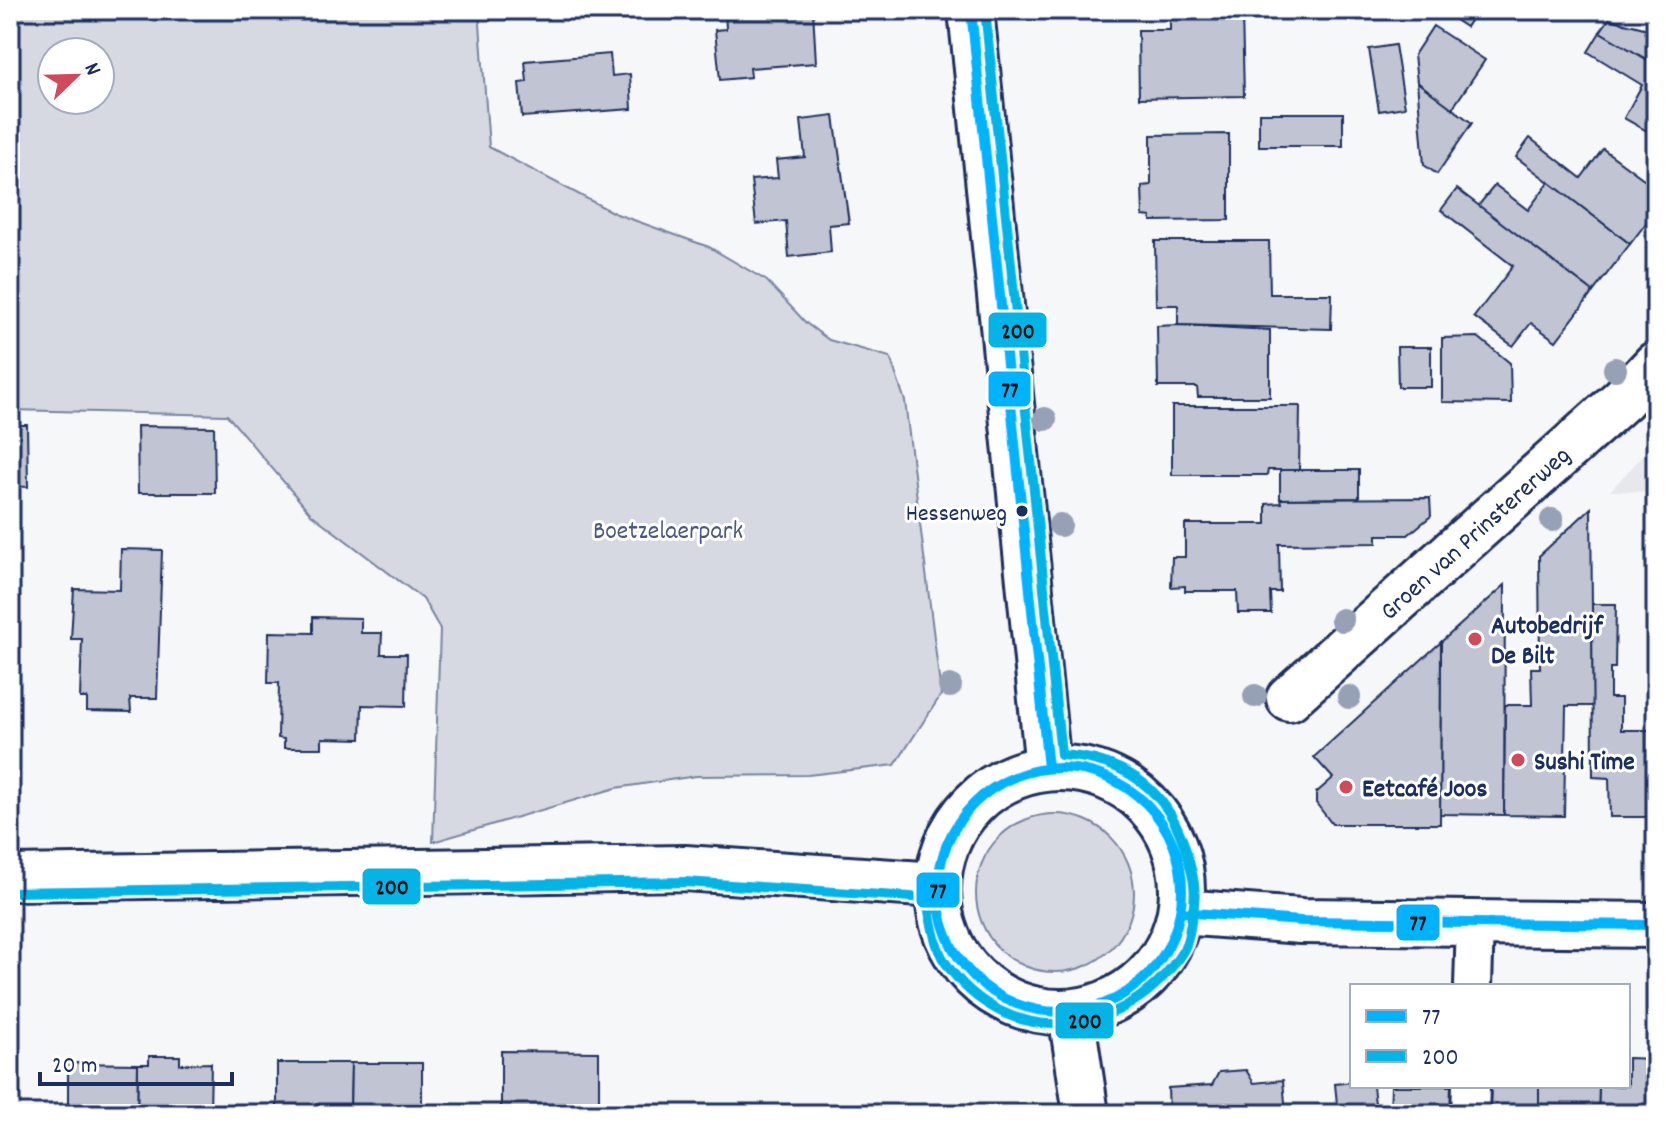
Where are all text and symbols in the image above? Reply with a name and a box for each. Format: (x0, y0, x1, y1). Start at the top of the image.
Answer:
north arrow (36, 36, 116, 116)
text: N (75, 58, 108, 81)
line badge: 200 (987, 311, 1048, 349)
text: 200 (1001, 318, 1035, 349)
line badge: 77 (987, 370, 1032, 408)
text: 77 (1002, 377, 1019, 408)
street label: Groen van Prinstererweg (1373, 439, 1580, 630)
place label: Hessenweg (906, 498, 1007, 532)
marker: Hessenweg (1014, 503, 1030, 519)
park label: Boetzelaerpark (593, 514, 743, 551)
place label: Autobedrijf De Bilt (1491, 609, 1605, 676)
marker: Autobedrijf De Bilt (1466, 630, 1484, 648)
place label: Sushi Time (1534, 745, 1635, 782)
marker: Sushi Time (1509, 751, 1527, 769)
place label: Eetcafé Joos (1362, 772, 1487, 809)
marker: Eetcafé Joos (1337, 778, 1355, 796)
line badge: 200 (361, 867, 422, 906)
line badge: 77 (915, 871, 961, 909)
text: 200 (375, 874, 409, 905)
text: 77 (930, 878, 947, 909)
line badge: 77 (1395, 903, 1441, 942)
text: 77 (1410, 910, 1427, 941)
legend (1350, 984, 1630, 1088)
line badge: 200 (1054, 1001, 1115, 1040)
text: 77 (1422, 1002, 1440, 1036)
text: 200 (1068, 1008, 1102, 1039)
scale bar (40, 1036, 232, 1086)
text: 200 (1422, 1042, 1459, 1076)
text: 20 m (52, 1050, 98, 1084)

